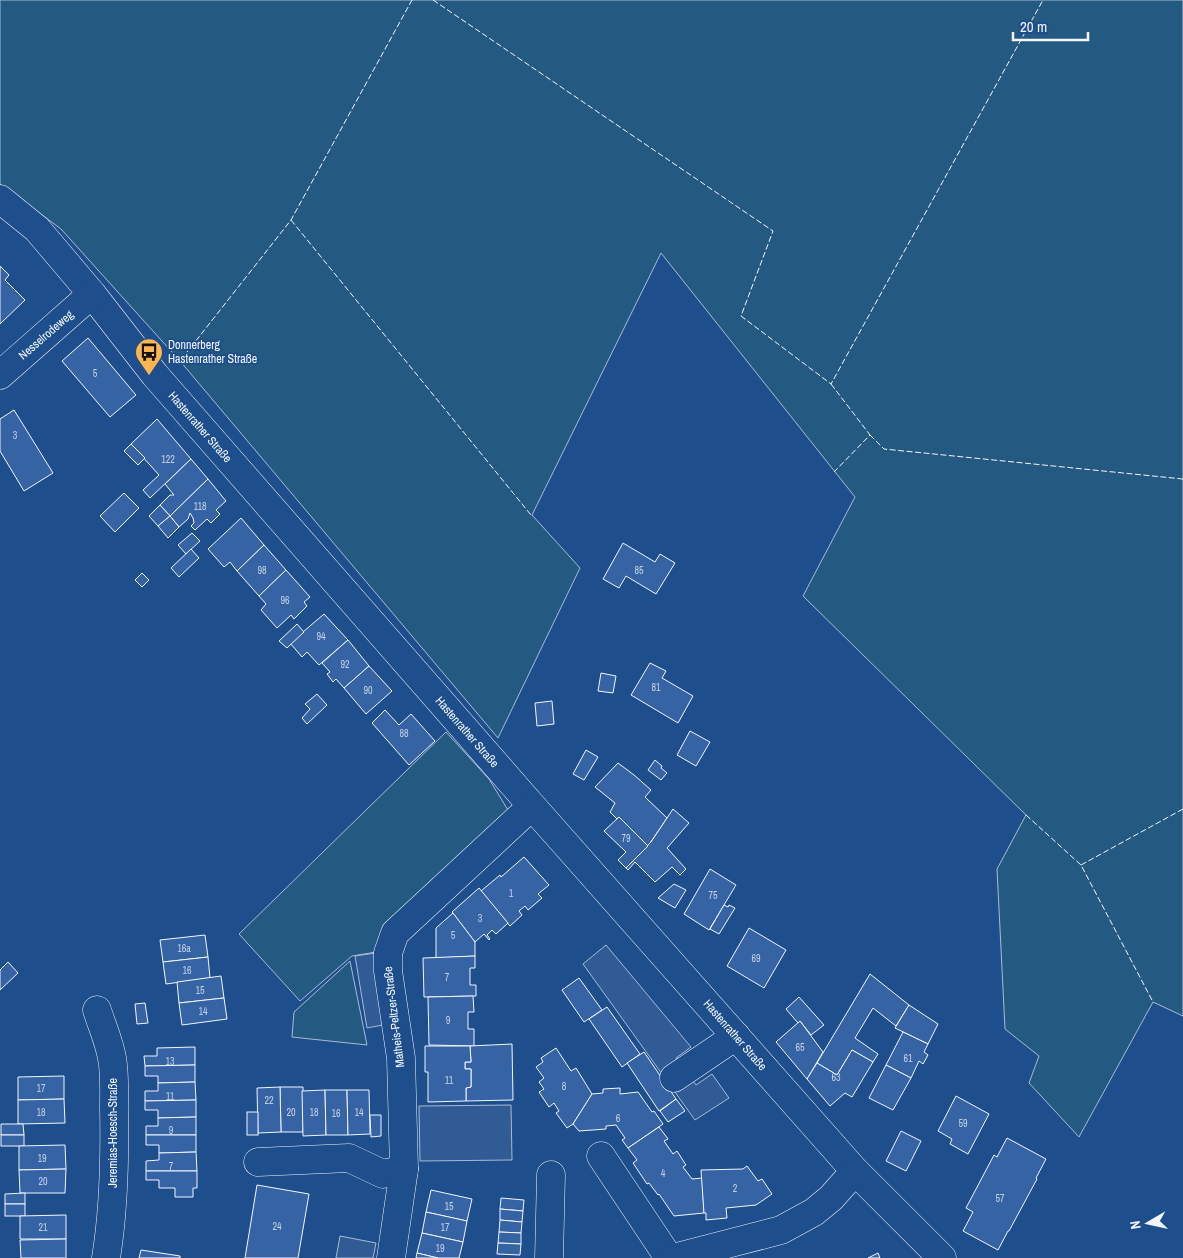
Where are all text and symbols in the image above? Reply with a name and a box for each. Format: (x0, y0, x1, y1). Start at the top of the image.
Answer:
scale bar (1013, 10, 1088, 42)
text: 20 m (1020, 16, 1047, 37)
street label: Nesselrodeweg (15, 306, 77, 363)
bus stop icon: Donnerberg Hastenrather Straße (134, 337, 164, 376)
place label: Donnerberg Hastenrather Straße (168, 337, 257, 367)
house number: 5 (93, 367, 98, 380)
street label: Hastenrather Straße (165, 388, 235, 466)
house number: 3 (13, 429, 18, 442)
house number: 122 (161, 453, 175, 466)
house number: 118 (193, 500, 207, 513)
house number: 98 (257, 564, 267, 577)
house number: 85 (634, 564, 644, 577)
house number: 96 (280, 594, 290, 607)
house number: 94 (316, 630, 326, 643)
house number: 92 (340, 658, 350, 671)
house number: 81 (651, 681, 661, 694)
house number: 90 (363, 684, 373, 697)
street label: Hastenrather Straße (432, 693, 502, 771)
house number: 88 (399, 727, 409, 740)
house number: 79 (621, 832, 631, 845)
house number: 1 (509, 887, 514, 900)
house number: 75 (708, 889, 718, 902)
house number: 3 (478, 912, 483, 925)
house number: 5 (451, 929, 456, 942)
house number: 16a (177, 942, 191, 955)
house number: 69 (751, 952, 761, 965)
house number: 16 (182, 964, 192, 977)
street label: Matheis-Peltzer-Straße (380, 966, 408, 1068)
house number: 7 (445, 971, 450, 984)
house number: 15 (195, 984, 205, 997)
street label: Hastenrather Straße (700, 996, 770, 1074)
house number: 14 (198, 1005, 208, 1018)
house number: 9 (446, 1014, 451, 1027)
house number: 65 (795, 1041, 805, 1054)
house number: 61 (903, 1052, 913, 1065)
house number: 13 (165, 1055, 175, 1068)
house number: 63 (831, 1071, 841, 1084)
house number: 11 (445, 1074, 454, 1087)
street label: Jeremias-Hoesch-Straße (105, 1078, 121, 1188)
house number: 8 (562, 1080, 567, 1093)
house number: 17 (36, 1082, 46, 1095)
house number: 11 (166, 1090, 175, 1103)
house number: 22 (264, 1094, 274, 1107)
house number: 18 (36, 1106, 46, 1119)
house number: 20 (286, 1106, 296, 1119)
house number: 18 (309, 1106, 319, 1119)
house number: 14 (354, 1106, 364, 1119)
house number: 16 (331, 1107, 341, 1120)
house number: 6 (616, 1112, 621, 1125)
house number: 59 (958, 1117, 968, 1130)
house number: 9 (169, 1124, 174, 1137)
house number: 19 (37, 1152, 47, 1165)
house number: 7 (169, 1160, 174, 1173)
house number: 4 (661, 1167, 666, 1180)
house number: 20 (38, 1175, 48, 1188)
house number: 2 (733, 1182, 738, 1195)
house number: 57 (995, 1192, 1005, 1205)
north arrow (1123, 1198, 1173, 1248)
house number: 15 (444, 1200, 454, 1213)
house number: 24 (272, 1220, 282, 1233)
text: N (1126, 1220, 1145, 1231)
house number: 21 (38, 1221, 48, 1234)
house number: 17 (440, 1221, 450, 1234)
house number: 19 (435, 1242, 445, 1255)

